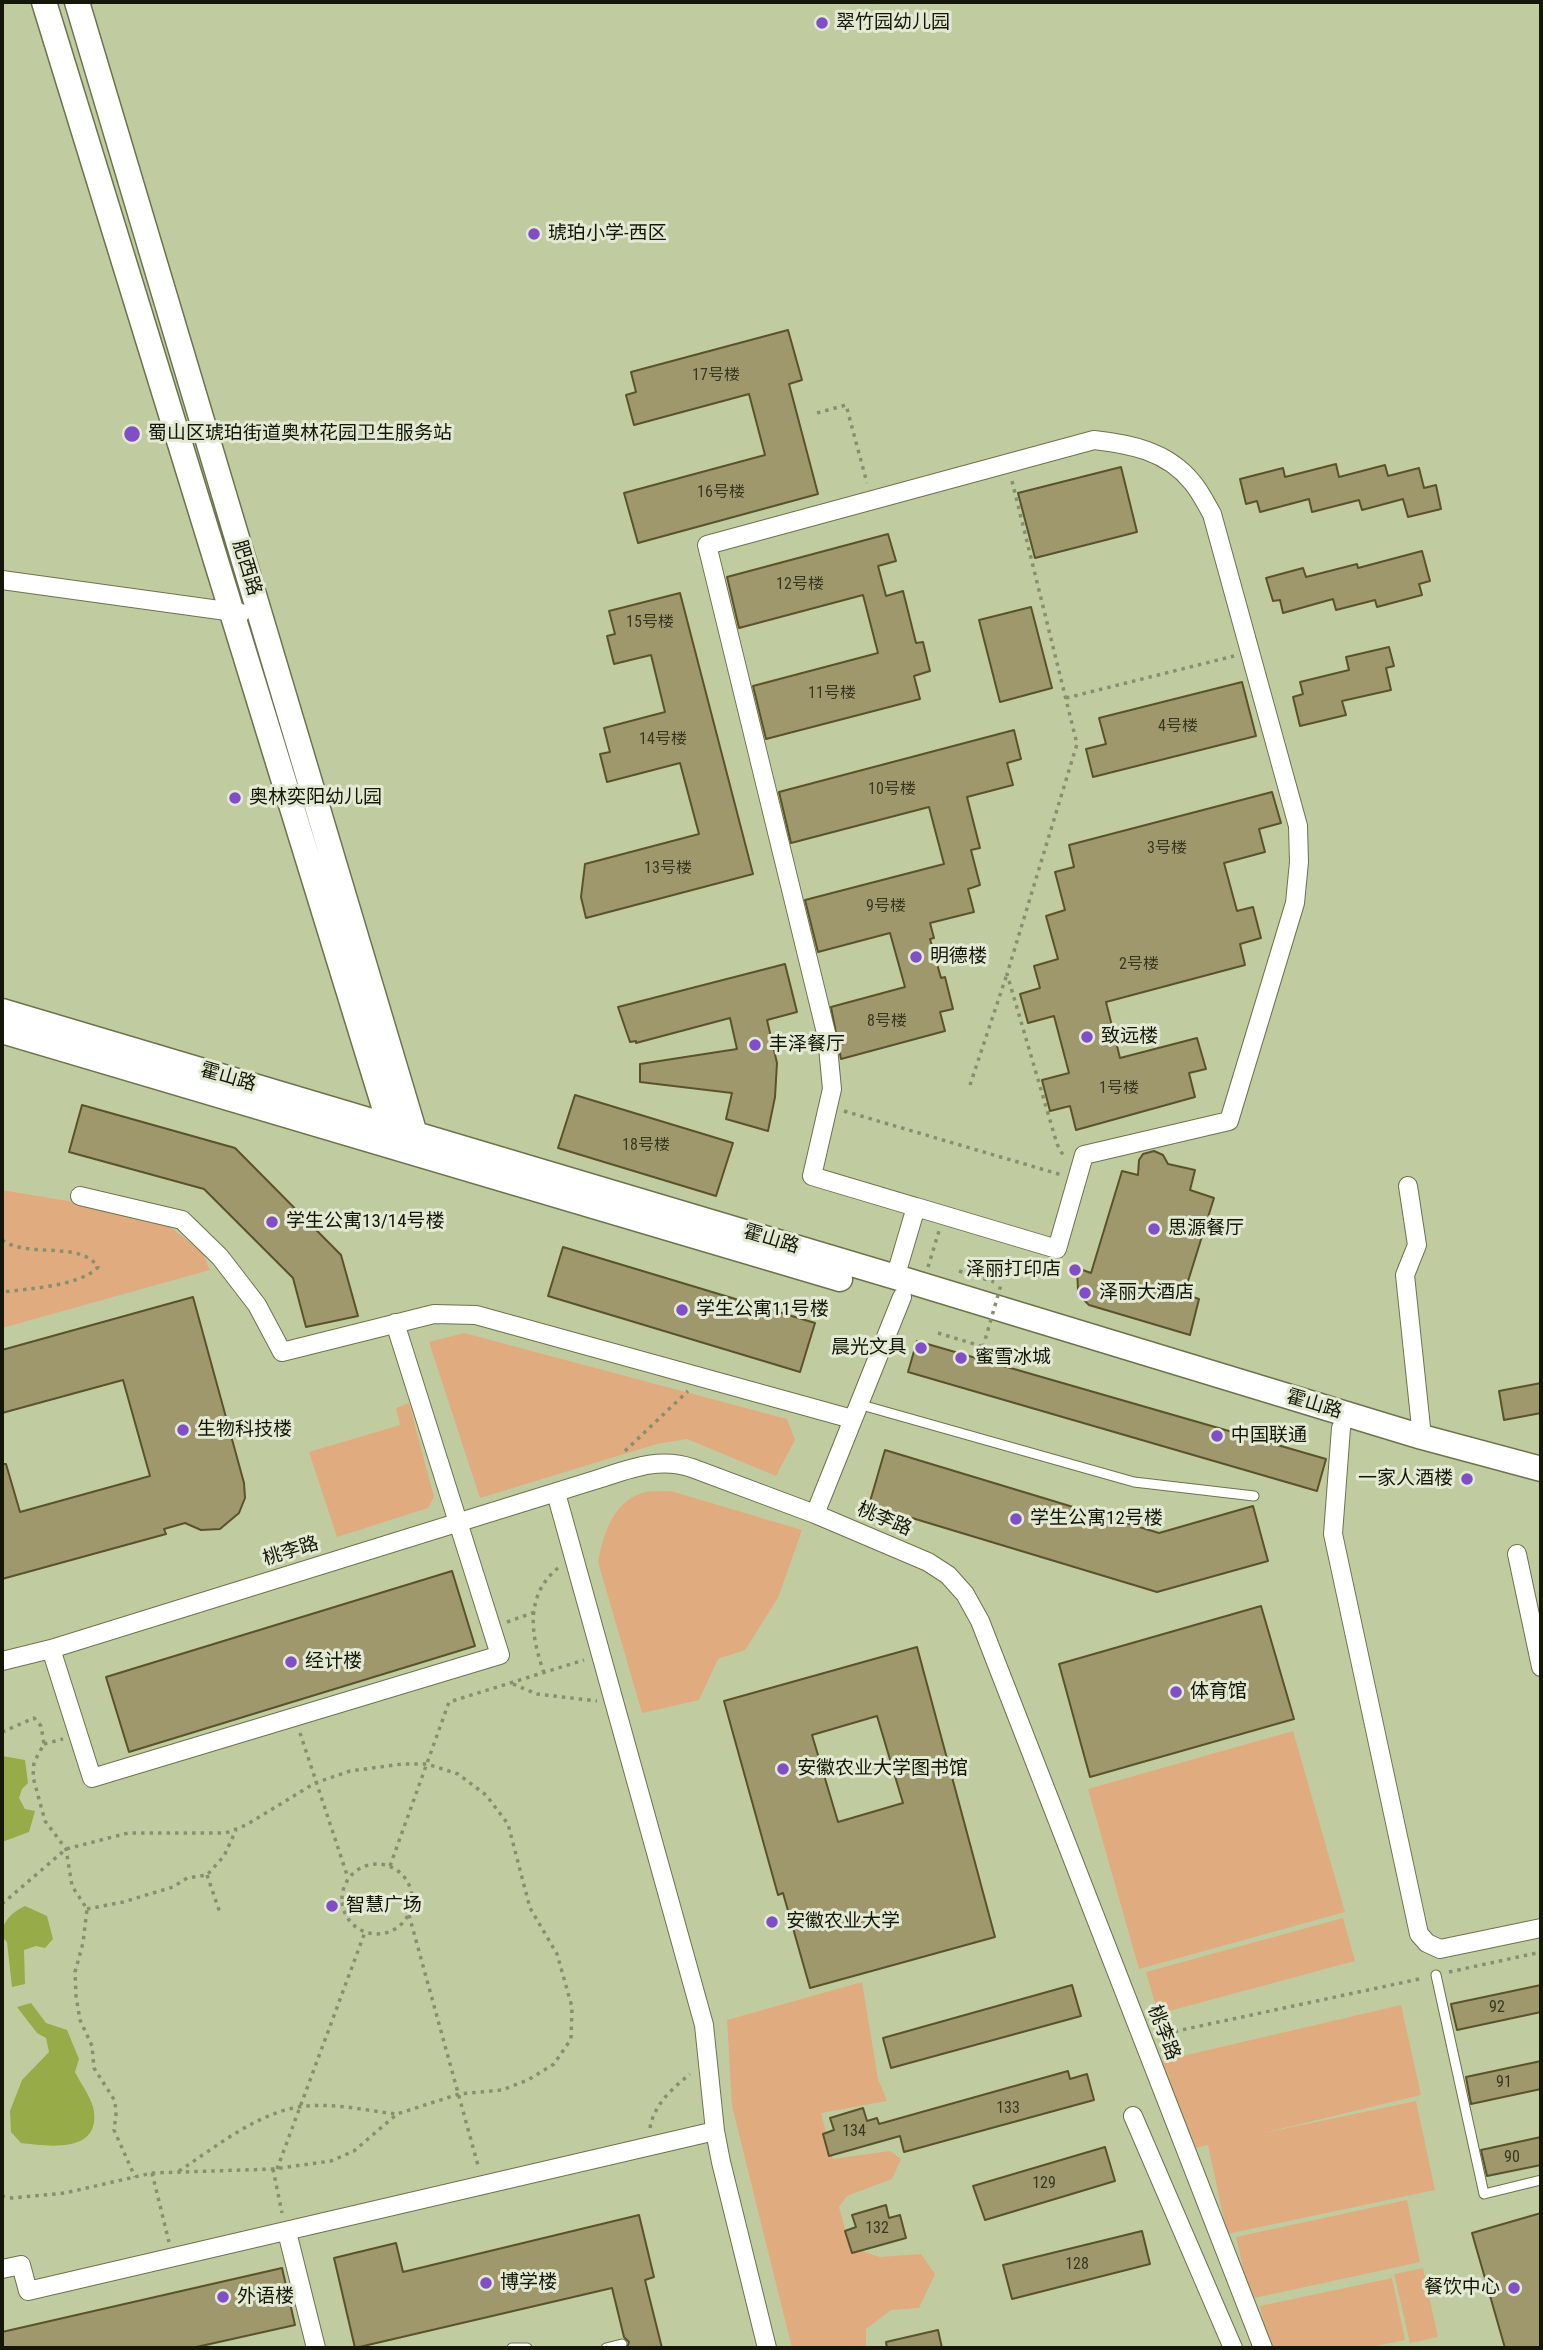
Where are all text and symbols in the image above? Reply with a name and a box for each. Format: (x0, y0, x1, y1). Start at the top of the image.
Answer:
place label: 翠竹园幼儿园 (836, 12, 950, 34)
marker: 翠竹园幼儿园 (814, 15, 830, 31)
place label: 琥珀小学-西区 (548, 223, 667, 245)
marker: 琥珀小学-西区 (526, 226, 542, 242)
house number: 17号楼 (692, 366, 740, 386)
place label: 蜀山区琥珀街道奥林花园卫生服务站 (148, 423, 452, 445)
marker: 蜀山区琥珀街道奥林花园卫生服务站 (122, 424, 142, 444)
house number: 16号楼 (697, 483, 745, 503)
street label: 肥西路 (227, 537, 265, 599)
house number: 12号楼 (776, 575, 824, 595)
house number: 15号楼 (626, 613, 674, 633)
house number: 11号楼 (808, 684, 856, 704)
house number: 4号楼 (1158, 717, 1198, 737)
house number: 14号楼 (639, 730, 687, 750)
house number: 10号楼 (868, 780, 916, 800)
place label: 奥林奕阳幼儿园 (249, 787, 382, 809)
marker: 奥林奕阳幼儿园 (227, 790, 243, 806)
house number: 3号楼 (1147, 839, 1187, 859)
house number: 13号楼 (644, 859, 692, 879)
house number: 9号楼 (866, 897, 906, 917)
place label: 明德楼 (930, 946, 987, 968)
marker: 明德楼 (908, 949, 924, 965)
house number: 2号楼 (1119, 955, 1159, 975)
house number: 8号楼 (867, 1012, 907, 1032)
place label: 致远楼 (1101, 1026, 1158, 1048)
marker: 致远楼 (1079, 1029, 1095, 1045)
place label: 丰泽餐厅 (769, 1034, 845, 1056)
marker: 丰泽餐厅 (747, 1037, 763, 1053)
street label: 霍山路 (197, 1059, 259, 1097)
house number: 1号楼 (1099, 1079, 1139, 1099)
house number: 18号楼 (622, 1136, 670, 1156)
place label: 学生公寓13/14号楼 (286, 1211, 445, 1233)
marker: 学生公寓13/14号楼 (264, 1214, 280, 1230)
place label: 思源餐厅 (1168, 1218, 1244, 1240)
street label: 霍山路 (740, 1221, 802, 1259)
marker: 思源餐厅 (1146, 1221, 1162, 1237)
place label: 泽丽打印店 (966, 1259, 1061, 1281)
marker: 泽丽打印店 (1067, 1262, 1083, 1278)
place label: 泽丽大酒店 (1099, 1282, 1194, 1304)
marker: 泽丽大酒店 (1077, 1285, 1093, 1301)
place label: 学生公寓11号楼 (696, 1299, 829, 1321)
marker: 学生公寓11号楼 (674, 1302, 690, 1318)
place label: 晨光文具 (831, 1337, 907, 1359)
marker: 晨光文具 (913, 1340, 929, 1356)
place label: 蜜雪冰城 (975, 1347, 1051, 1369)
marker: 蜜雪冰城 (953, 1350, 969, 1366)
street label: 霍山路 (1283, 1386, 1345, 1424)
place label: 生物科技楼 (197, 1419, 292, 1441)
marker: 生物科技楼 (175, 1422, 191, 1438)
place label: 中国联通 (1231, 1425, 1307, 1447)
marker: 中国联通 (1209, 1428, 1225, 1444)
place label: 一家人酒楼 (1358, 1468, 1453, 1490)
marker: 一家人酒楼 (1459, 1471, 1475, 1487)
street label: 桃李路 (853, 1498, 915, 1542)
place label: 学生公寓12号楼 (1030, 1508, 1163, 1530)
marker: 学生公寓12号楼 (1008, 1511, 1024, 1527)
street label: 桃李路 (260, 1533, 322, 1571)
place label: 经计楼 (305, 1651, 362, 1673)
marker: 经计楼 (283, 1654, 299, 1670)
place label: 体育馆 (1190, 1681, 1247, 1703)
marker: 体育馆 (1168, 1684, 1184, 1700)
place label: 安徽农业大学图书馆 (797, 1758, 968, 1780)
marker: 安徽农业大学图书馆 (775, 1761, 791, 1777)
place label: 智慧广场 (346, 1895, 422, 1917)
marker: 智慧广场 (324, 1898, 340, 1914)
place label: 安徽农业大学 (786, 1911, 900, 1933)
marker: 安徽农业大学 (764, 1914, 780, 1930)
house number: 92 (1489, 1998, 1505, 2018)
street label: 桃李路 (1142, 2002, 1184, 2064)
house number: 91 (1496, 2073, 1512, 2093)
house number: 133 (996, 2099, 1020, 2119)
house number: 134 (842, 2122, 866, 2142)
house number: 90 (1504, 2148, 1520, 2168)
house number: 129 (1032, 2174, 1056, 2194)
house number: 132 (865, 2219, 889, 2239)
house number: 128 (1065, 2255, 1089, 2275)
place label: 博学楼 (500, 2272, 557, 2294)
marker: 博学楼 (478, 2275, 494, 2291)
place label: 餐饮中心 (1424, 2277, 1500, 2299)
marker: 餐饮中心 (1506, 2280, 1522, 2296)
place label: 外语楼 (237, 2286, 294, 2308)
marker: 外语楼 (215, 2289, 231, 2305)

